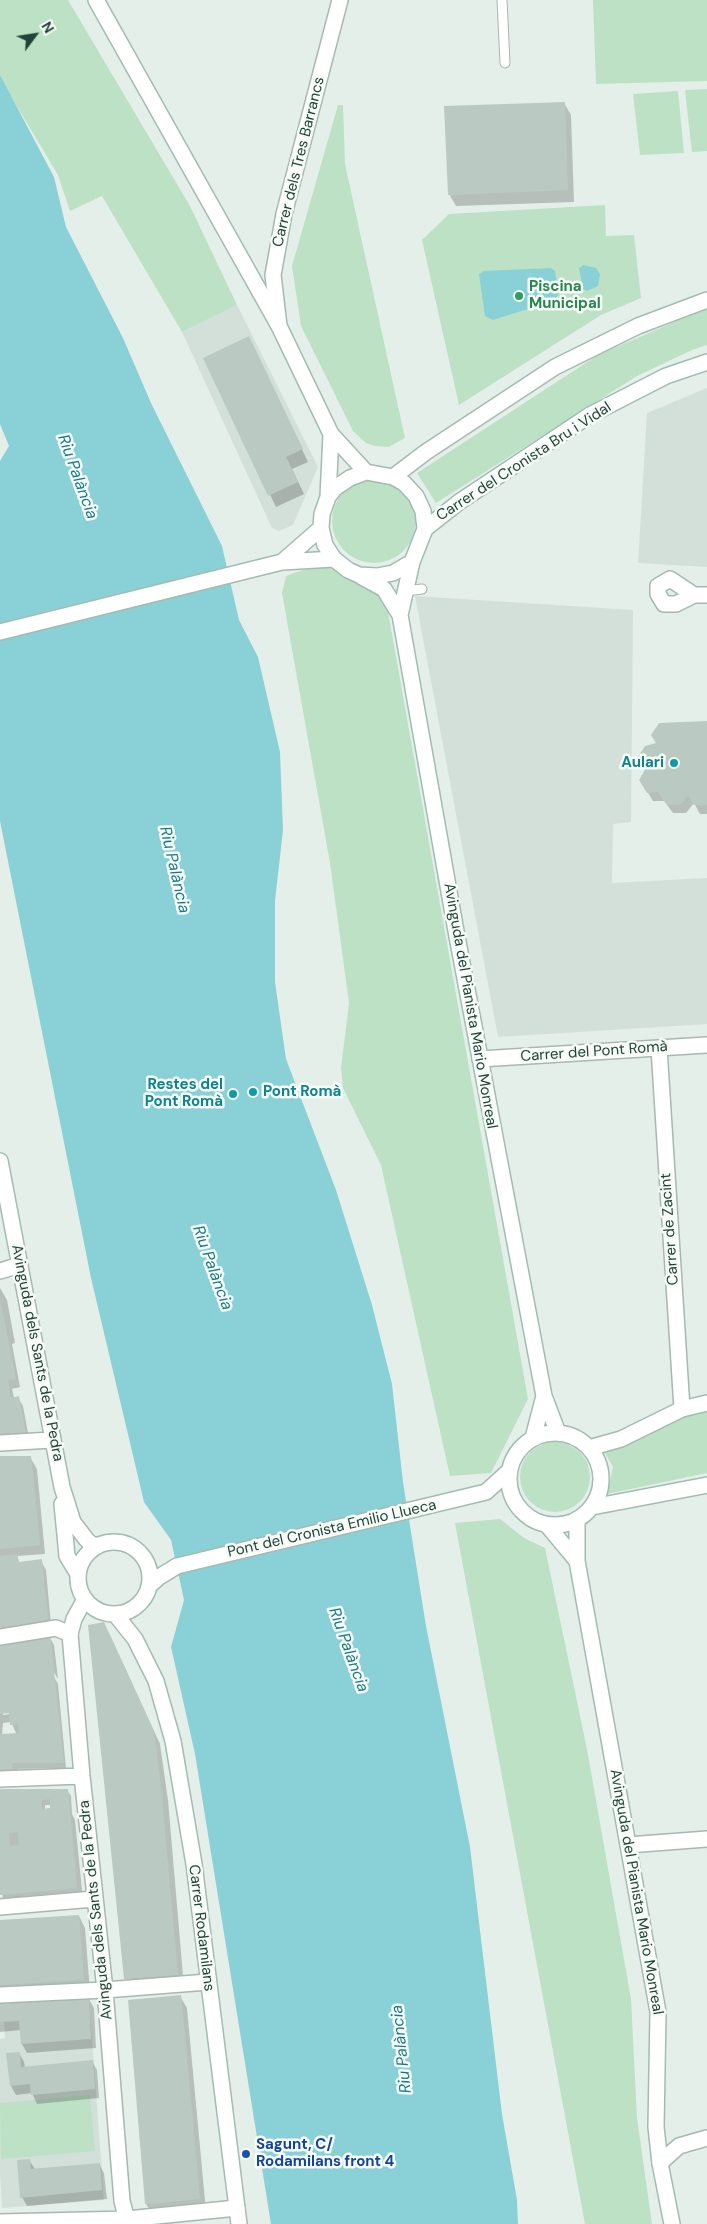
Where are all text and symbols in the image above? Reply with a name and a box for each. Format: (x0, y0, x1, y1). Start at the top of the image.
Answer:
north arrow (10, 10, 60, 60)
text: N (38, 18, 58, 36)
street label: Carrer dels Tres Barrancs (269, 75, 329, 249)
place label: Piscina Municipal (529, 278, 601, 313)
marker: Piscina Municipal (513, 290, 525, 302)
street label: Carrer del Cronista Bru i Vidal (433, 399, 615, 525)
water label: Riu Palància (53, 432, 101, 522)
place label: Aulari (621, 754, 664, 772)
marker: Aulari (668, 757, 680, 769)
water label: Riu Palància (155, 825, 193, 915)
street label: Avinguda del Pianista Mario Monreal (439, 882, 501, 1130)
street label: Carrer del Pont Romà (520, 1038, 668, 1066)
place label: Restes del Pont Romà (145, 1076, 223, 1111)
place label: Pont Romà (263, 1083, 341, 1101)
marker: Pont Romà (247, 1086, 259, 1098)
marker: Restes del Pont Romà (227, 1088, 239, 1100)
street label: Carrer de Zacint (657, 1172, 683, 1286)
water label: Riu Palància (188, 1223, 236, 1313)
street label: Avinguda dels Sants de la Pedra (7, 1243, 67, 1463)
street label: Pont del Cronista Emilio Llueca (226, 1496, 438, 1562)
water label: Riu Palància (324, 1605, 372, 1695)
street label: Avinguda del Pianista Mario Monreal (605, 1768, 667, 2016)
street label: Avinguda dels Sants de la Pedra (76, 1799, 116, 2021)
street label: Carrer Rodamilans (184, 1864, 218, 1992)
water label: Riu Palància (388, 2004, 416, 2094)
place label: Sagunt, C/ Rodamilans front 4 (256, 2136, 394, 2171)
marker: Sagunt, C/ Rodamilans front 4 (240, 2148, 252, 2160)

